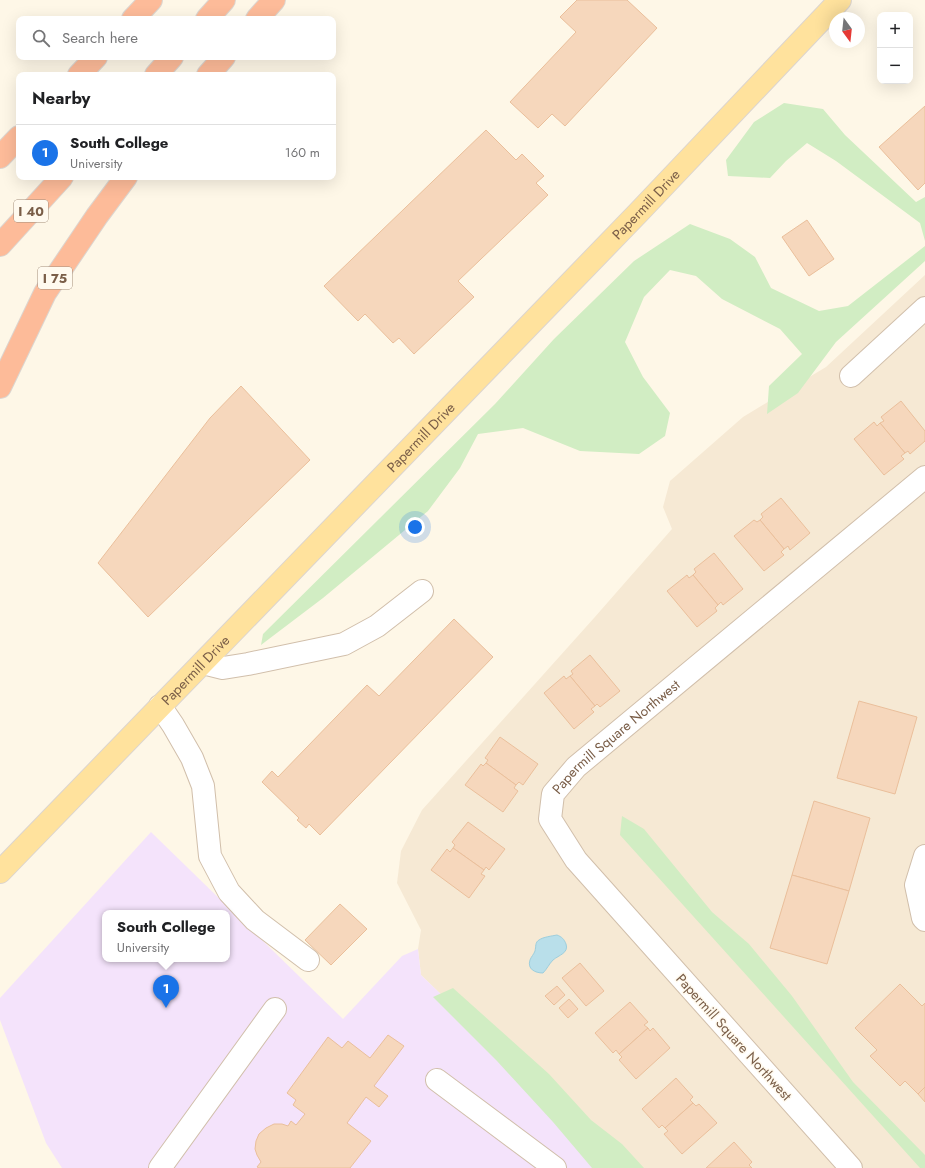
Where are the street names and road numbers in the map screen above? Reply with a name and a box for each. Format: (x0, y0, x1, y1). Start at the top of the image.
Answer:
street label: Papermill Drive (608, 165, 684, 244)
road number: I 40 (14, 200, 48, 222)
road number: I 75 (38, 267, 72, 289)
street label: Papermill Drive (382, 398, 459, 477)
street label: Papermill Drive (157, 631, 234, 710)
street label: Papermill Square Northwest (547, 674, 685, 798)
street label: Papermill Square Northwest (672, 969, 797, 1105)

